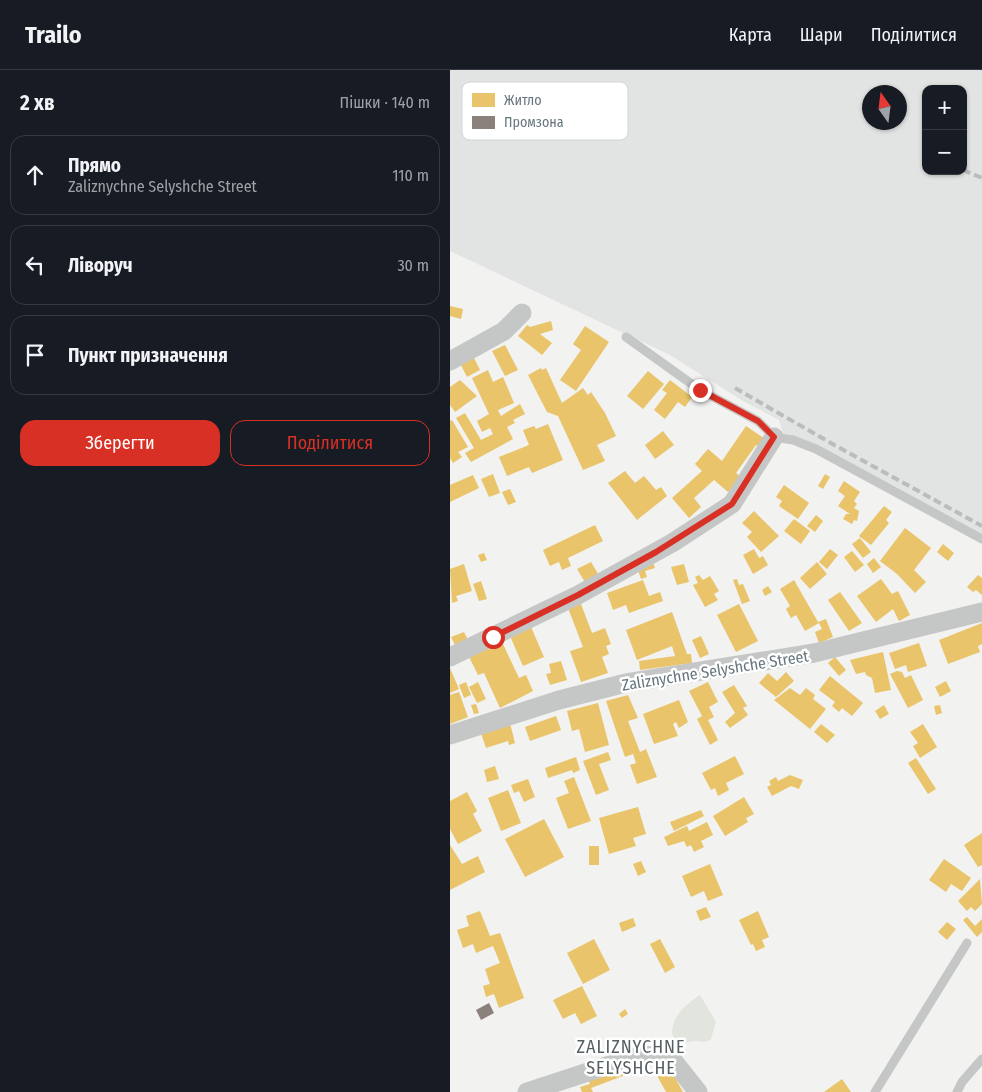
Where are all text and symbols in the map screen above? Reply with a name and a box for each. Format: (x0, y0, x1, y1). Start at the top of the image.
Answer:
text: Trailo (25, 21, 82, 49)
text: Карта (729, 24, 772, 46)
text: Шари (800, 24, 843, 46)
text: Поділитися (871, 24, 957, 46)
legend (462, 82, 628, 140)
north arrow (862, 85, 907, 130)
map controls (922, 85, 967, 175)
button: + (922, 85, 967, 130)
text: 2 хв (20, 90, 55, 116)
text: Житло (504, 92, 542, 109)
text: Пішки · 140 m (339, 93, 430, 112)
text: Промзона (504, 114, 564, 131)
button: − (922, 130, 967, 175)
text: Прямо (68, 154, 121, 177)
icon: ahead (21, 161, 49, 189)
text: 110 m (392, 166, 429, 185)
text: Zaliznychne Selyshche Street (68, 177, 257, 196)
icon: left (21, 251, 49, 279)
text: Ліворуч (68, 254, 133, 277)
text: 30 m (397, 256, 429, 275)
icon: arrive (21, 341, 49, 369)
text: Пункт призначення (68, 344, 228, 367)
route end (689, 379, 712, 402)
button: Зберегти (20, 420, 220, 466)
button: Поділитися (230, 420, 430, 466)
route start (482, 626, 505, 649)
street label: Zaliznychne Selyshche Street (620, 646, 811, 695)
district label: ZALIZNYCHNE SELYSHCHE (577, 1036, 685, 1079)

